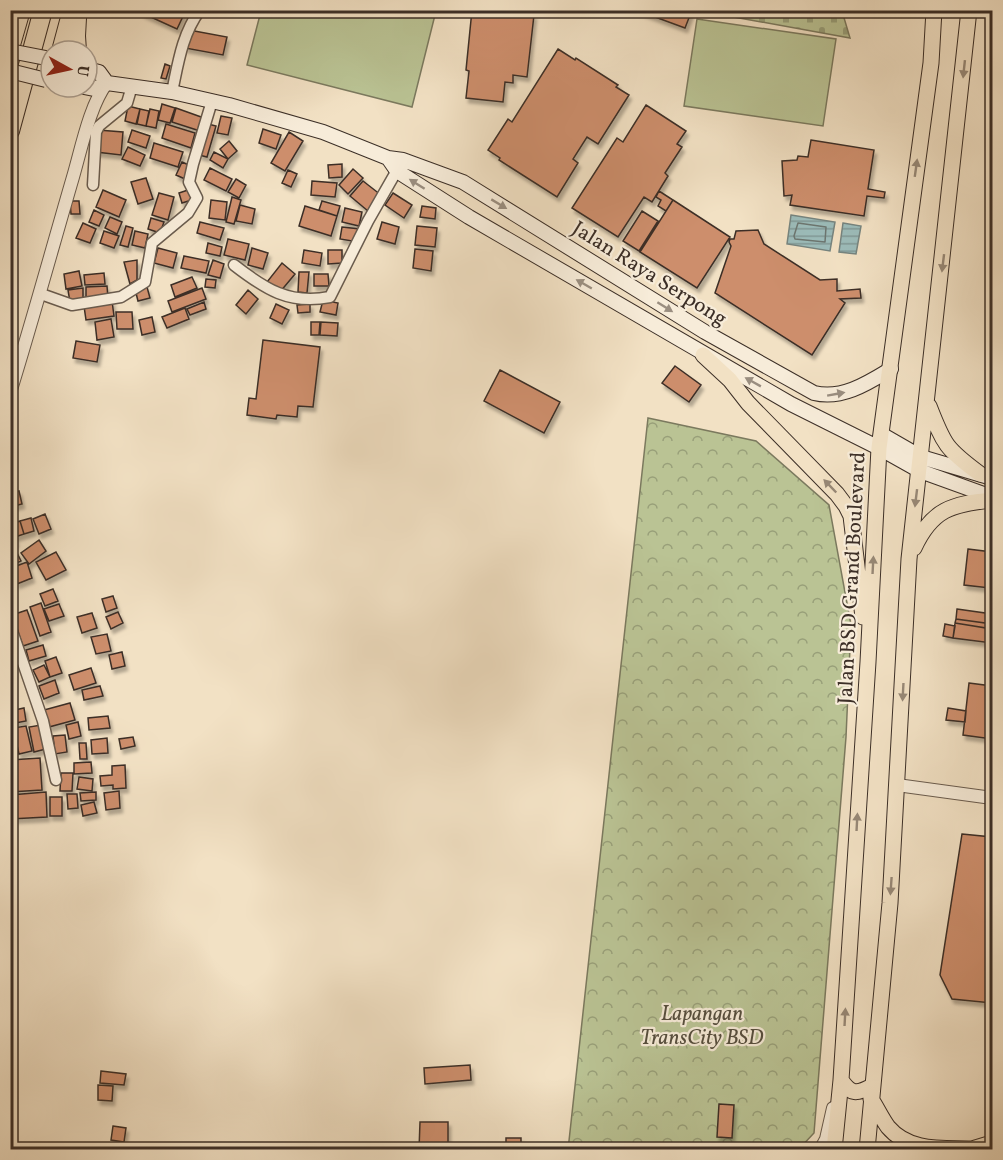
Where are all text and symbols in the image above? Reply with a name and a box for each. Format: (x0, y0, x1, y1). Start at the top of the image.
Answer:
north arrow (39, 39, 99, 99)
one-way arrow (959, 59, 969, 78)
text: U (70, 64, 94, 78)
one-way arrow (912, 158, 921, 177)
one-way arrow (409, 178, 425, 189)
one-way arrow (491, 199, 508, 209)
street label: Jalan Raya Serpong (566, 215, 732, 334)
one-way arrow (938, 253, 947, 272)
one-way arrow (576, 279, 593, 289)
one-way arrow (657, 301, 673, 312)
one-way arrow (744, 377, 761, 387)
one-way arrow (827, 389, 846, 398)
street label: Jalan BSD Grand Boulevard (831, 451, 874, 705)
one-way arrow (823, 479, 837, 493)
one-way arrow (911, 489, 921, 508)
one-way arrow (868, 555, 877, 574)
one-way arrow (898, 683, 907, 702)
one-way arrow (852, 813, 861, 832)
one-way arrow (886, 876, 896, 895)
park label: Lapangan TransCity BSD (641, 1000, 764, 1053)
one-way arrow (840, 1007, 850, 1026)

